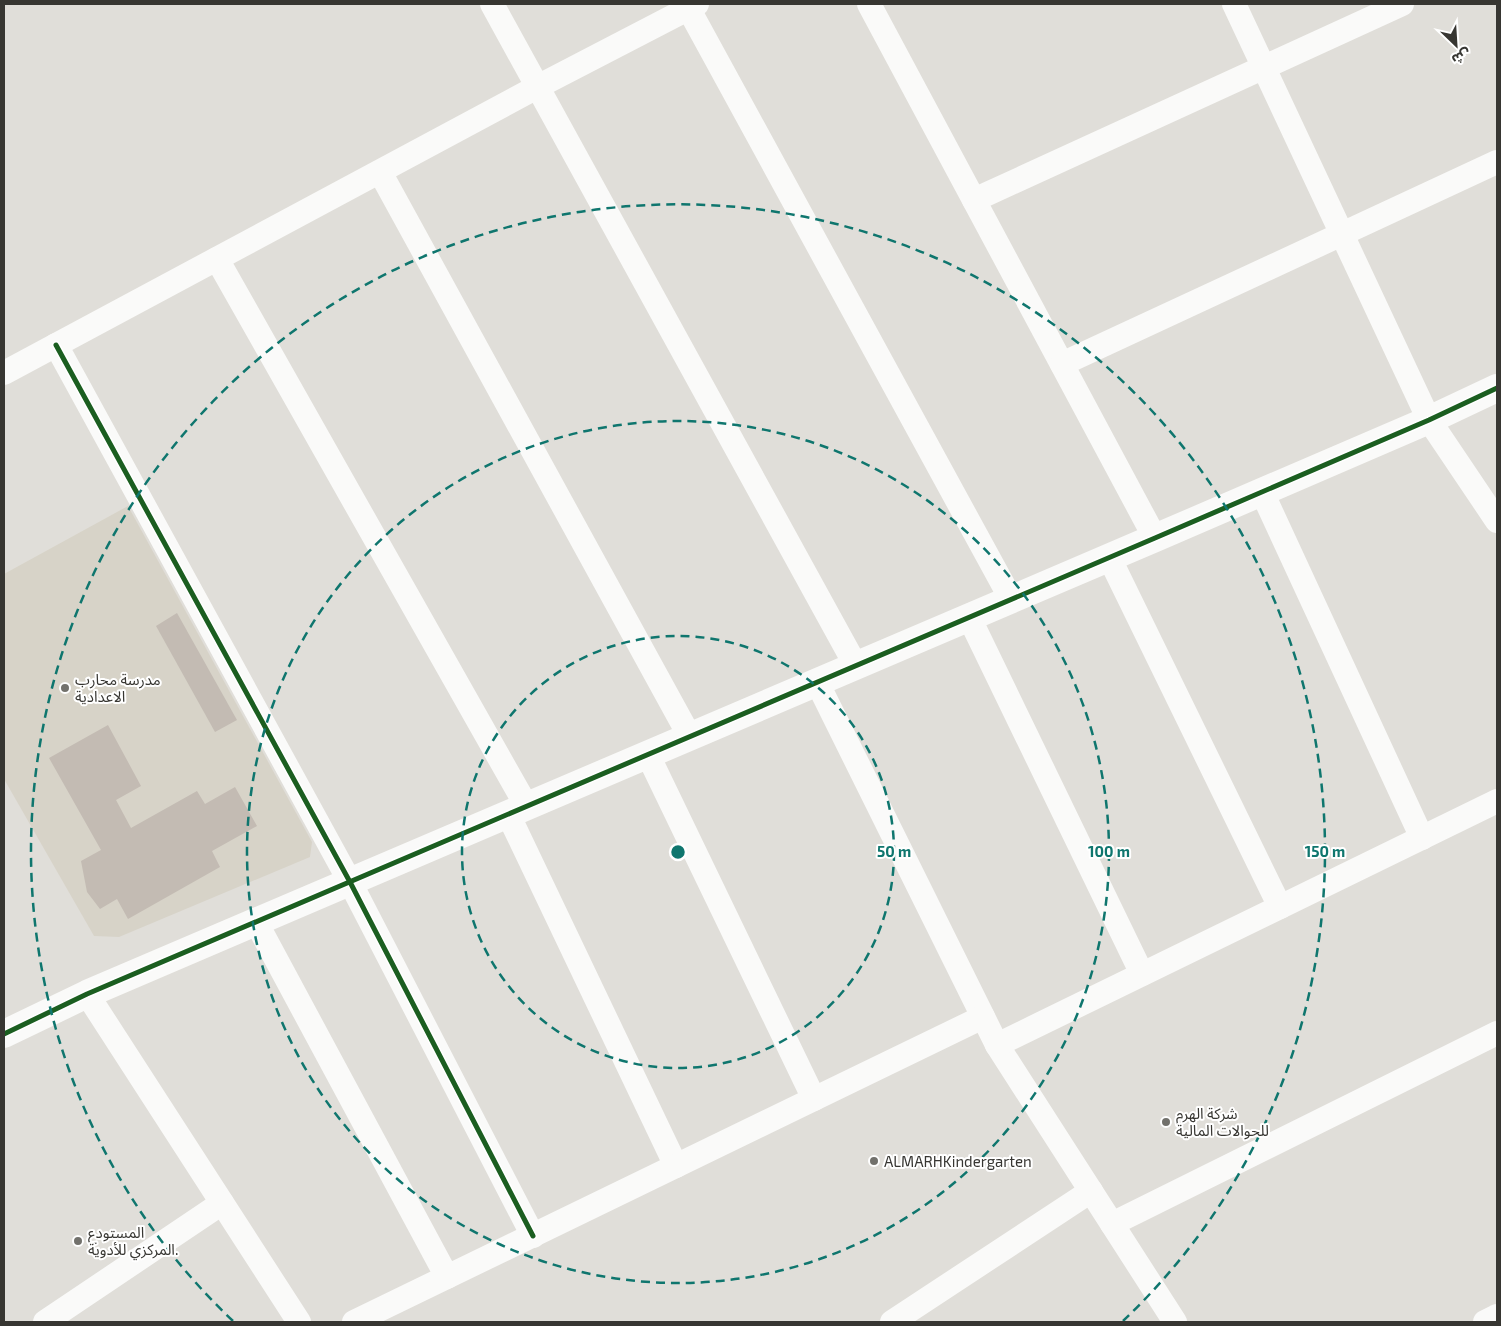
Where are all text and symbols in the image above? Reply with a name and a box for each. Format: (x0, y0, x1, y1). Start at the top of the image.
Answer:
north arrow (1431, 20, 1481, 70)
text: ش (1449, 45, 1474, 69)
place label: مدرسة محارب الاعدادية (75, 670, 161, 705)
marker: مدرسة محارب الاعدادية (59, 682, 71, 694)
text: 50 m (877, 842, 911, 860)
text: 100 m (1088, 842, 1130, 860)
text: 150 m (1305, 842, 1345, 860)
centre of rings (669, 843, 687, 861)
place label: شركة الهرم للحوالات المالية (1176, 1104, 1269, 1140)
marker: شركة الهرم للحوالات المالية (1160, 1116, 1172, 1128)
place label: ALMARHKindergarten (884, 1152, 1032, 1170)
marker: ALMARHKindergarten (868, 1155, 880, 1167)
place label: المستودع المركزي للأدوية. (88, 1223, 178, 1261)
marker: المستودع المركزي للأدوية. (72, 1235, 84, 1247)

